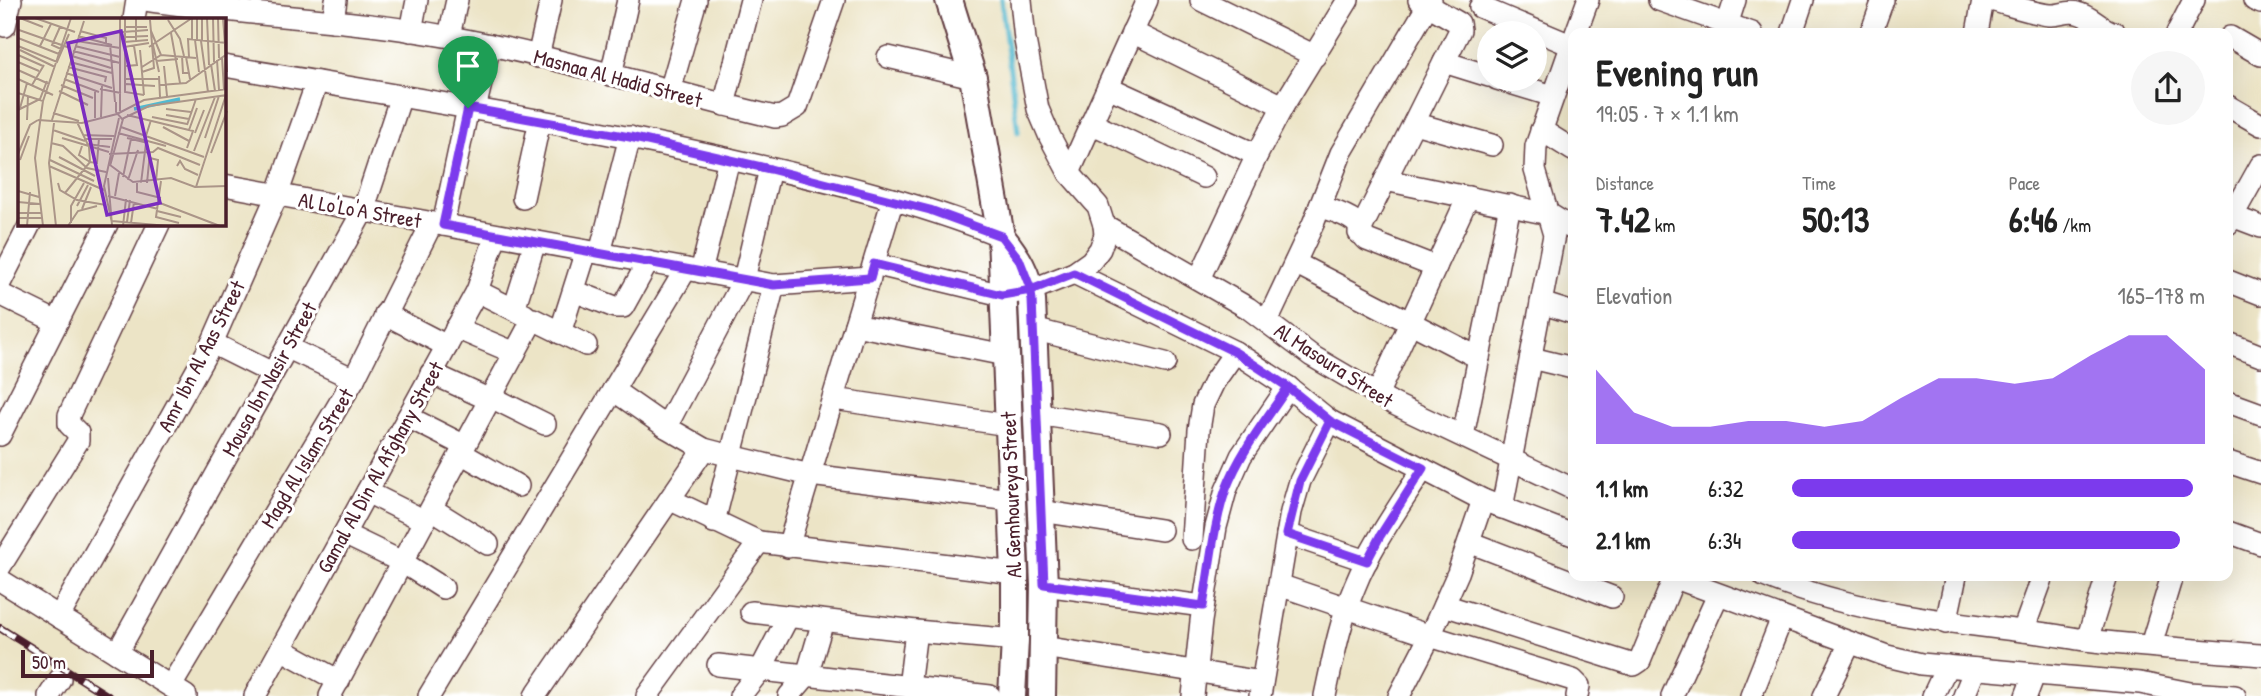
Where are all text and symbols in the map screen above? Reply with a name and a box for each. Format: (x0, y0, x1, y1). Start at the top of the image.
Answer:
inset map (18, 18, 226, 226)
map controls (1477, 21, 1547, 91)
button: layers (1477, 21, 1547, 91)
pin (438, 36, 498, 108)
street label: Masnaa Al Hadid Street (531, 42, 706, 115)
text: Evening run (1596, 46, 1759, 98)
icon: arrive (449, 47, 487, 85)
button: share (2131, 51, 2205, 125)
text: 19:05 · 7 × 1.1 km (1596, 98, 1739, 129)
text: Distance (1596, 170, 1654, 196)
text: Time (1802, 170, 1836, 196)
text: Pace (2009, 170, 2040, 196)
street label: Al Lo'Lo'A Street (296, 185, 424, 235)
text: 7.42 (1596, 196, 1650, 243)
text: 50:13 (1802, 196, 1869, 243)
text: 6:46 (2009, 196, 2058, 243)
text: km (1650, 212, 1676, 238)
text: /km (2058, 212, 2091, 238)
street label: Amr Ibn Al Aas Street (150, 275, 252, 437)
text: Elevation (1596, 280, 1672, 311)
text: 165–178 m (2117, 280, 2205, 311)
street label: Mousa Ibn Nasir Street (215, 296, 324, 461)
street label: Al Masoura Street (1269, 316, 1400, 415)
street label: Gamal Al Din Al Afghany Street (310, 355, 451, 578)
street label: Magd Al Islam Street (254, 382, 361, 533)
street label: Al Gemhoureya Street (994, 411, 1028, 579)
text: 1.1 km (1596, 473, 1648, 504)
text: 6:32 (1708, 473, 1744, 504)
text: 2.1 km (1596, 525, 1651, 556)
text: 6:34 (1708, 525, 1741, 556)
scale bar (21, 647, 154, 679)
text: 50 m (32, 649, 66, 675)

